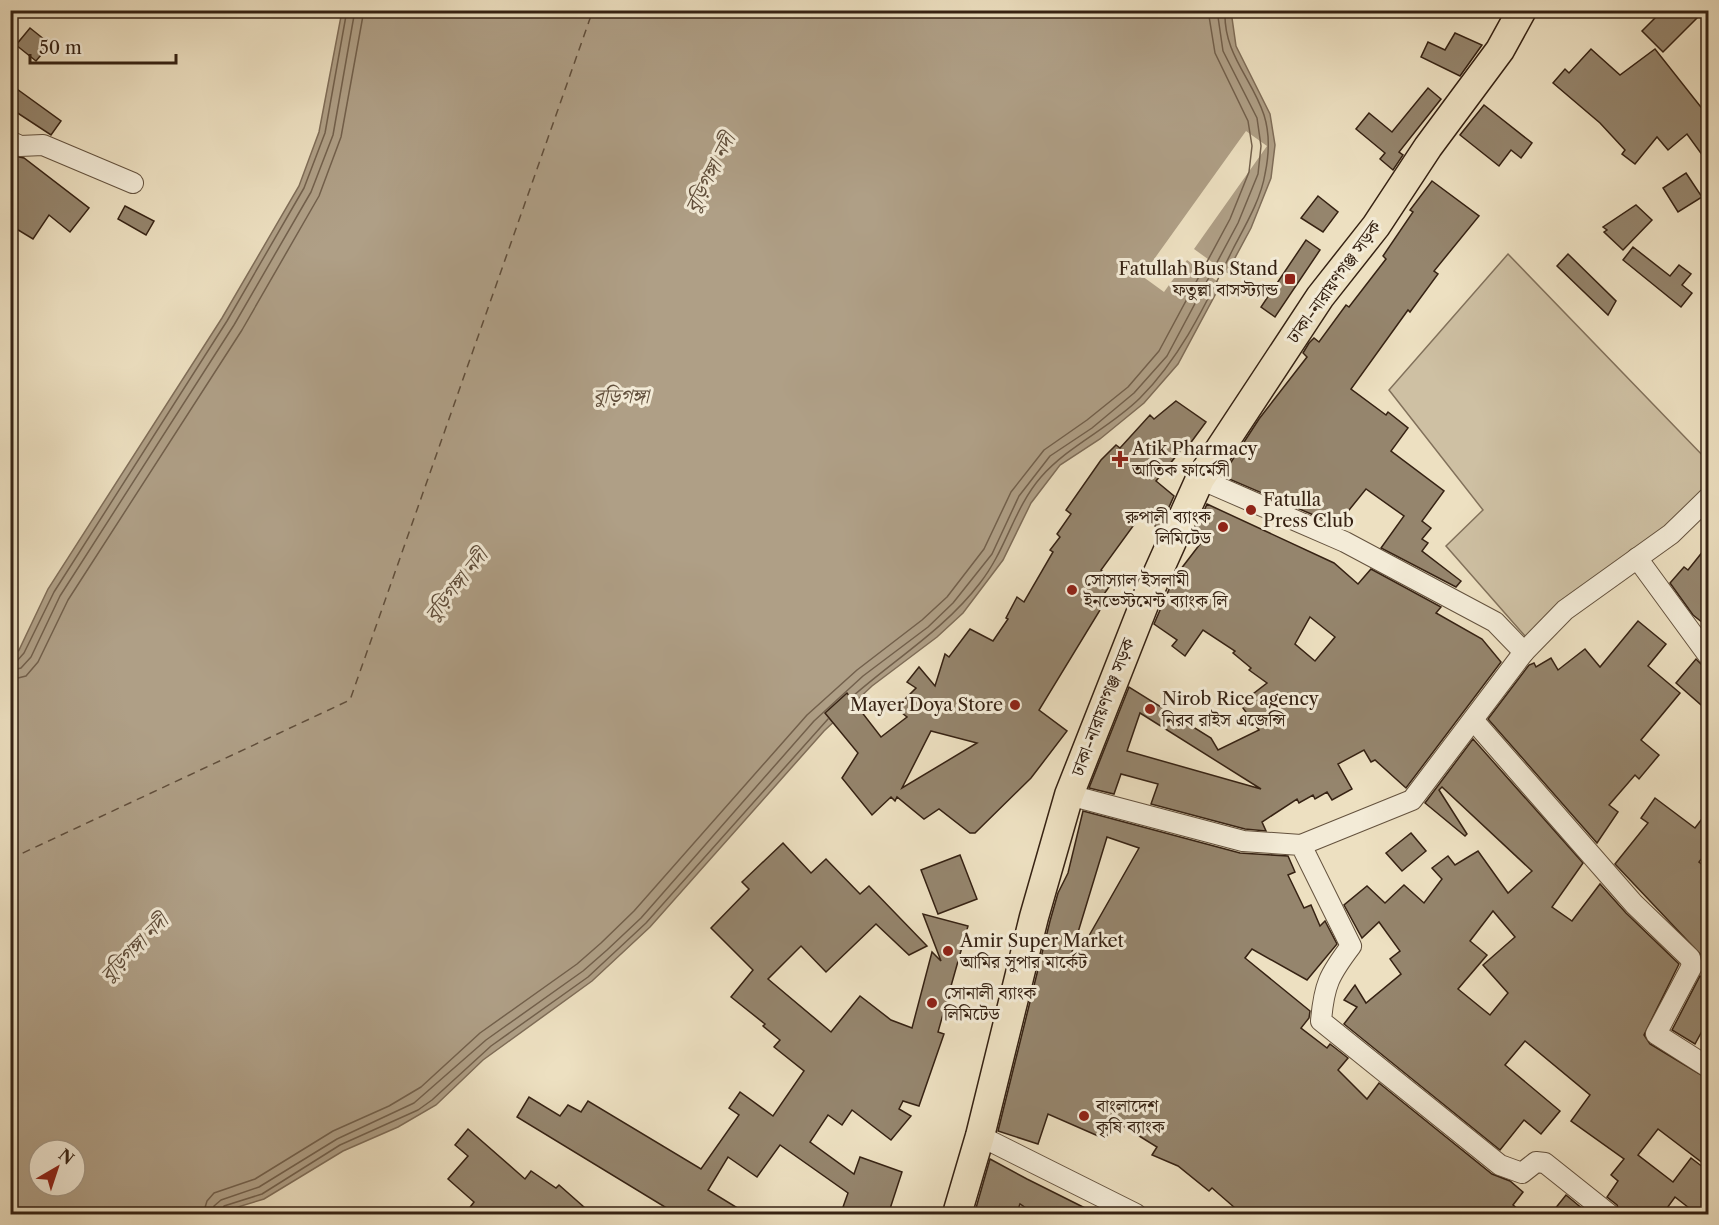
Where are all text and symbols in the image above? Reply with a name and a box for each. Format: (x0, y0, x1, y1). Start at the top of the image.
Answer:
scale bar (30, 27, 176, 65)
text: 50 m (39, 37, 82, 59)
water label: বুড়িগঙ্গা নদী (680, 128, 741, 217)
street label: ঢাকা-নারায়ণগঞ্জ সড়ক (1282, 215, 1387, 348)
place label: Fatullah Bus Stand ফতুল্লা বাসস্ট্যান্ড (1119, 258, 1279, 301)
marker: Fatullah Bus Stand ফতুল্লা বাসস্ট্যান্ড (1283, 272, 1297, 286)
water label: বুড়িগঙ্গা (593, 384, 652, 408)
place label: Atik Pharmacy আতিক ফার্মেসী (1131, 438, 1258, 481)
marker: Atik Pharmacy আতিক ফার্মেসী (1113, 452, 1127, 466)
place label: Fatulla Press Club (1263, 489, 1354, 532)
marker: Fatulla Press Club (1244, 503, 1258, 517)
place label: রুপালী ব্যাংক লিমিটেড (1124, 506, 1212, 549)
marker: রুপালী ব্যাংক লিমিটেড (1216, 520, 1230, 534)
water label: বুড়িগঙ্গা নদী (420, 543, 494, 626)
place label: সোস্যাল ইসলামী ইনভেস্টমেন্ট ব্যাংক লি (1083, 569, 1229, 612)
marker: সোস্যাল ইসলামী ইনভেস্টমেন্ট ব্যাংক লি (1065, 583, 1079, 597)
street label: ঢাকা-নারায়ণগঞ্জ সড়ক (1066, 634, 1140, 780)
place label: Nirob Rice agency নিরব রাইস এজেন্সি (1161, 688, 1320, 731)
place label: Mayer Doya Store (850, 694, 1003, 716)
marker: Mayer Doya Store (1008, 698, 1022, 712)
marker: Nirob Rice agency নিরব রাইস এজেন্সি (1143, 702, 1157, 716)
water label: বুড়িগঙ্গা নদী (95, 908, 175, 987)
place label: Amir Super Market আমির সুপার মার্কেট (959, 930, 1125, 973)
marker: Amir Super Market আমির সুপার মার্কেট (941, 944, 955, 958)
place label: সোনালী ব্যাংক লিমিটেড (943, 982, 1038, 1025)
marker: সোনালী ব্যাংক লিমিটেড (925, 996, 939, 1010)
place label: বাংলাদেশ কৃষি ব্যাংক (1095, 1095, 1166, 1138)
marker: বাংলাদেশ কৃষি ব্যাংক (1077, 1109, 1091, 1123)
north arrow (27, 1138, 87, 1198)
text: N (55, 1144, 78, 1169)

